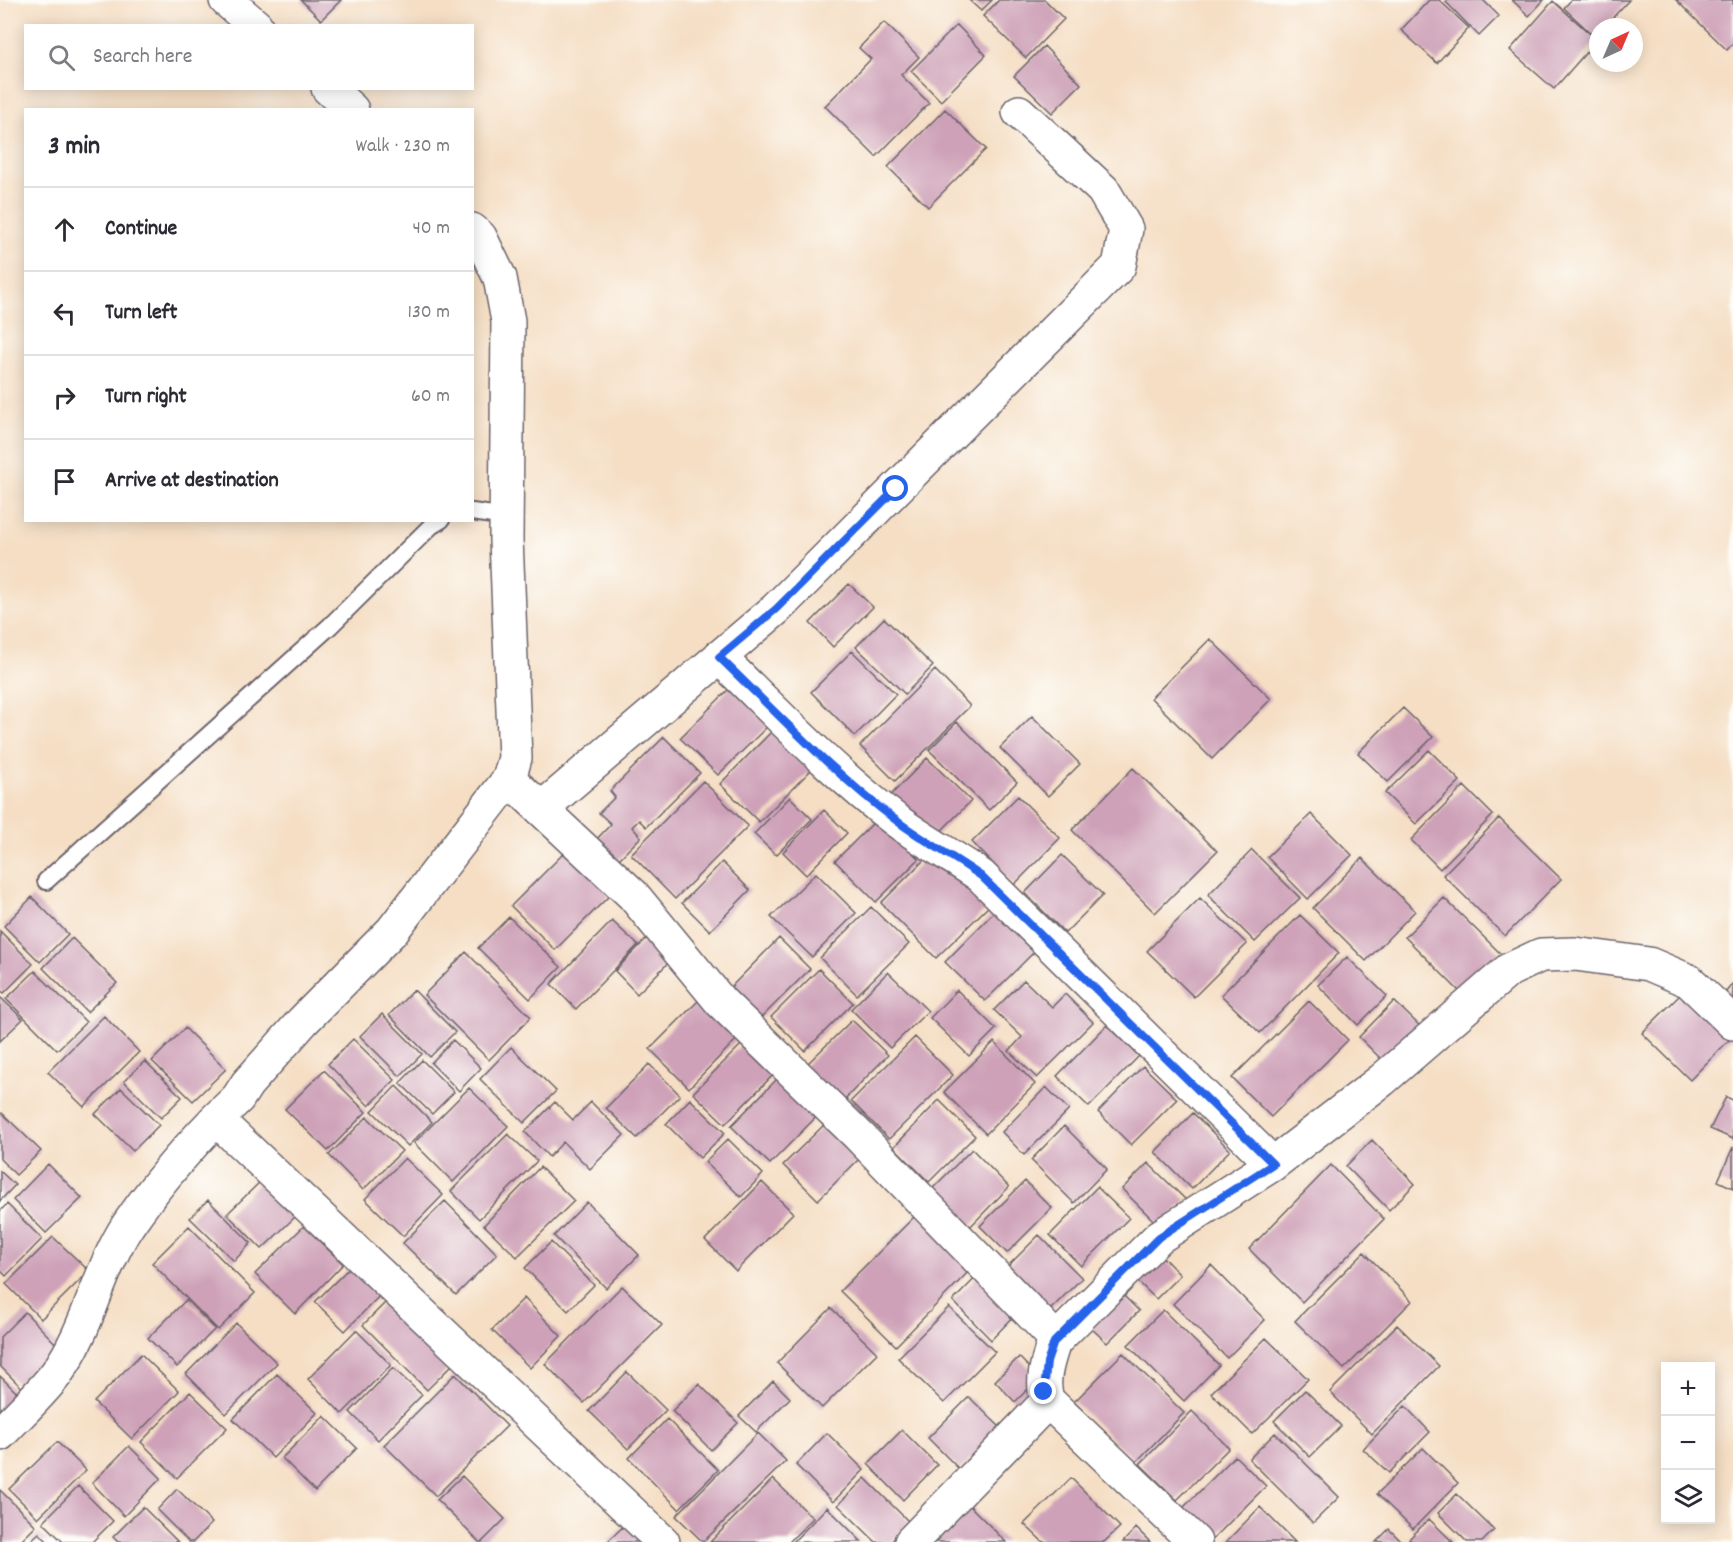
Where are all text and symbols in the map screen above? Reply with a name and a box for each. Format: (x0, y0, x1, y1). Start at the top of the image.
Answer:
north arrow (1589, 18, 1643, 72)
search box (24, 24, 474, 90)
icon: search (45, 41, 78, 74)
text: Search here (93, 42, 192, 73)
text: 3 min (48, 129, 100, 166)
text: Walk · 230 m (356, 133, 450, 161)
icon: ahead (48, 213, 81, 246)
text: Continue (105, 214, 177, 245)
text: 40 m (412, 215, 450, 243)
icon: left (48, 297, 81, 330)
text: Turn left (105, 298, 177, 329)
text: 130 m (408, 299, 450, 327)
icon: right (48, 381, 81, 414)
text: Turn right (105, 382, 187, 413)
text: 60 m (411, 383, 450, 411)
icon: arrive (48, 465, 81, 498)
text: Arrive at destination (105, 466, 279, 497)
route start (882, 475, 908, 501)
map controls (1661, 1362, 1715, 1524)
button: + (1661, 1362, 1715, 1416)
route end (1030, 1378, 1056, 1404)
button: − (1661, 1416, 1715, 1470)
button: layers (1661, 1470, 1715, 1524)

